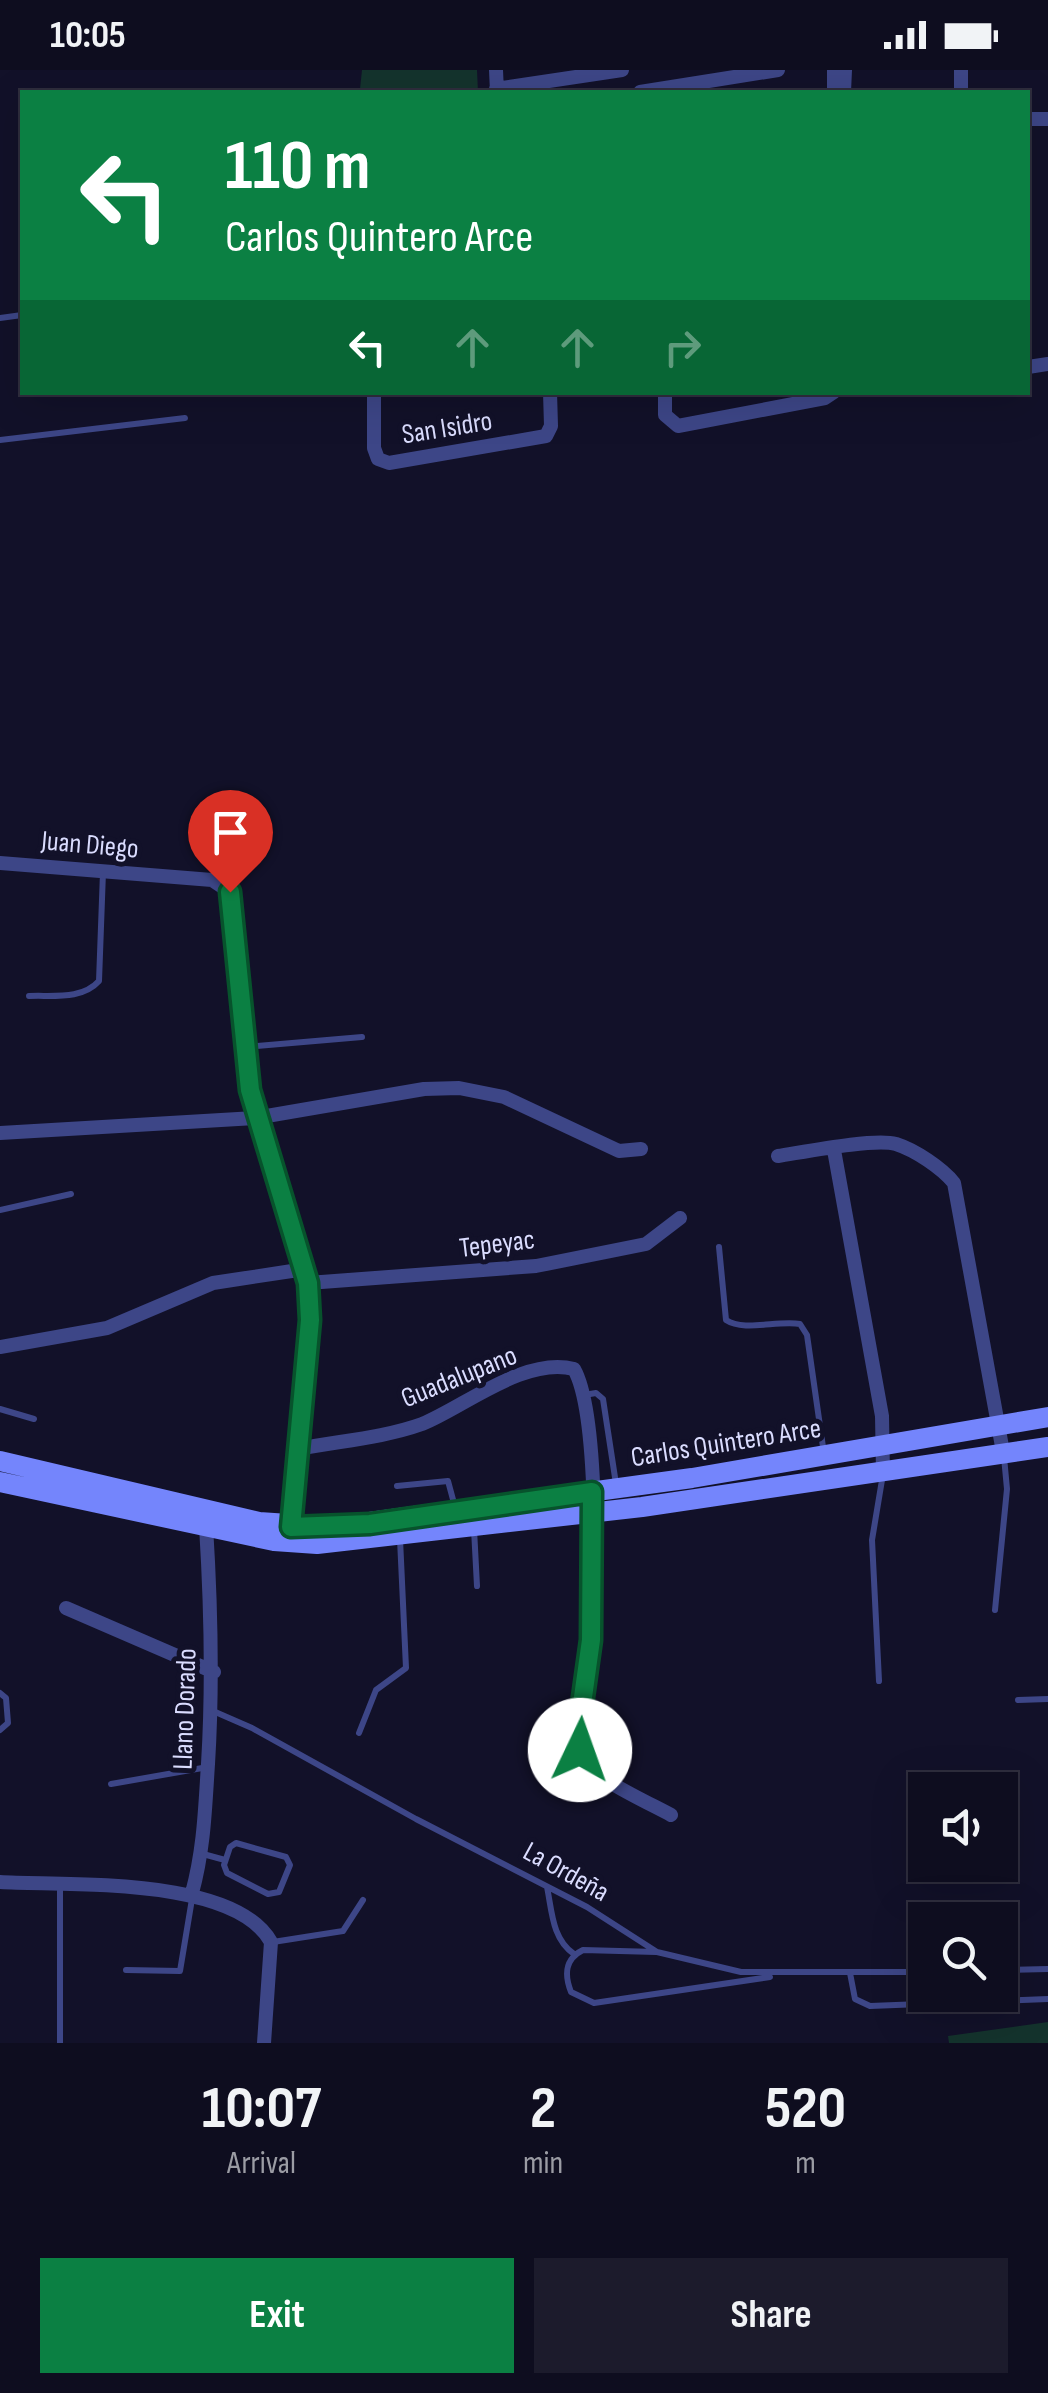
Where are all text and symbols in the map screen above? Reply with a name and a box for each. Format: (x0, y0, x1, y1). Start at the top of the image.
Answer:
text: 10:05 (50, 13, 126, 58)
text: 110 m (225, 125, 371, 209)
icon: left (60, 130, 190, 260)
text: Carlos Quintero Arce (225, 210, 533, 265)
icon: left (340, 320, 395, 375)
icon: ahead (445, 320, 500, 375)
icon: ahead (550, 320, 605, 375)
icon: right (655, 320, 710, 375)
street label: San Isidro (399, 405, 495, 451)
pin (188, 790, 273, 893)
icon: arrive (203, 805, 258, 860)
street label: Juan Diego (39, 824, 140, 866)
street label: Tepeyac (457, 1223, 537, 1265)
street label: Guadalupano (396, 1339, 522, 1415)
street label: Carlos Quintero Arce (629, 1412, 823, 1474)
street label: Llano Dorado (166, 1648, 204, 1770)
position arrow (528, 1698, 632, 1802)
map controls (908, 1772, 1018, 2012)
button: sound (908, 1772, 1018, 1882)
street label: La Ordeña (517, 1835, 615, 1909)
button: search (908, 1902, 1018, 2012)
text: 10:07 (202, 2073, 321, 2145)
text: 2 (530, 2073, 556, 2145)
text: 520 (765, 2073, 846, 2145)
text: Arrival (227, 2144, 296, 2183)
text: min (523, 2144, 563, 2183)
text: m (795, 2144, 816, 2183)
button: Exit (40, 2258, 514, 2373)
button: Share (534, 2258, 1008, 2373)

